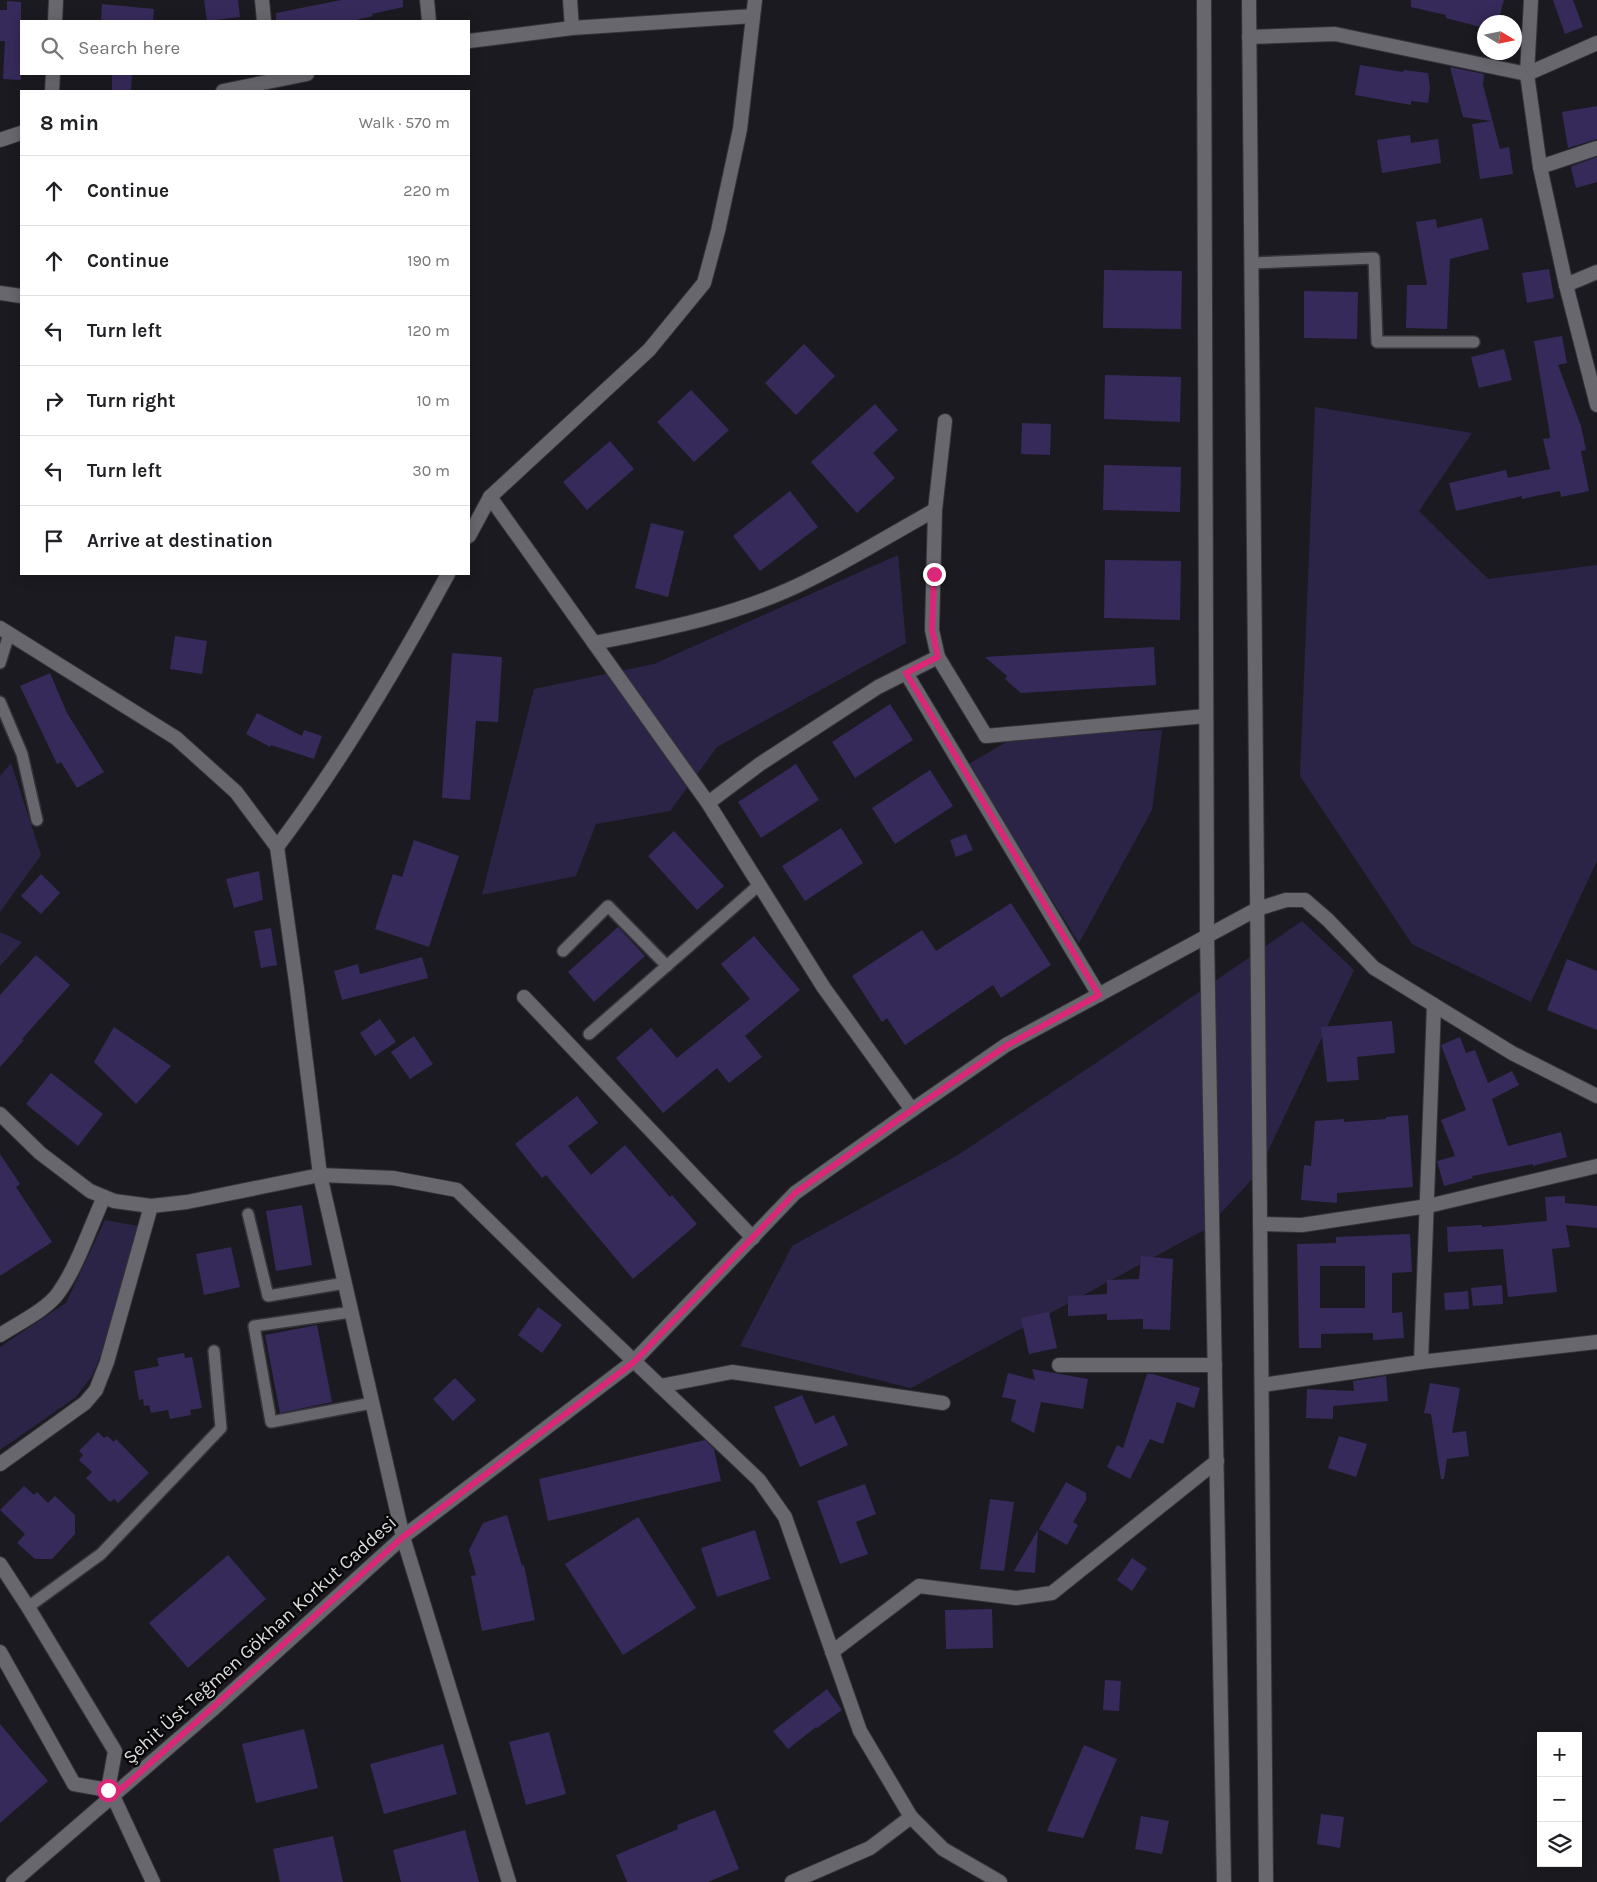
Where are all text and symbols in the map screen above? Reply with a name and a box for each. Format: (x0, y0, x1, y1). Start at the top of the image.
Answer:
north arrow (1477, 15, 1522, 60)
search box (20, 20, 470, 75)
icon: search (38, 34, 66, 62)
text: Search here (78, 37, 180, 59)
text: 8 min (40, 111, 99, 135)
text: Walk · 570 m (359, 113, 450, 132)
icon: ahead (40, 177, 68, 205)
text: Continue (87, 180, 169, 202)
text: 220 m (403, 181, 450, 200)
icon: ahead (40, 247, 68, 275)
text: Continue (87, 250, 169, 272)
text: 190 m (407, 251, 450, 270)
icon: left (40, 317, 68, 345)
text: Turn left (87, 320, 162, 342)
text: 120 m (407, 321, 450, 340)
icon: right (40, 387, 68, 415)
text: Turn right (87, 390, 176, 412)
text: 10 m (416, 391, 450, 410)
icon: left (40, 457, 68, 485)
text: Turn left (87, 460, 162, 482)
text: 30 m (412, 461, 450, 480)
icon: arrive (40, 527, 68, 555)
text: Arrive at destination (87, 530, 273, 552)
route end (923, 563, 946, 586)
street label: Şehit Üst Teğmen Gökhan Korkut Caddesi (119, 1511, 401, 1769)
map controls (1537, 1732, 1582, 1867)
button: + (1537, 1732, 1582, 1777)
button: − (1537, 1777, 1582, 1822)
route start (97, 1779, 120, 1802)
button: layers (1537, 1822, 1582, 1867)

